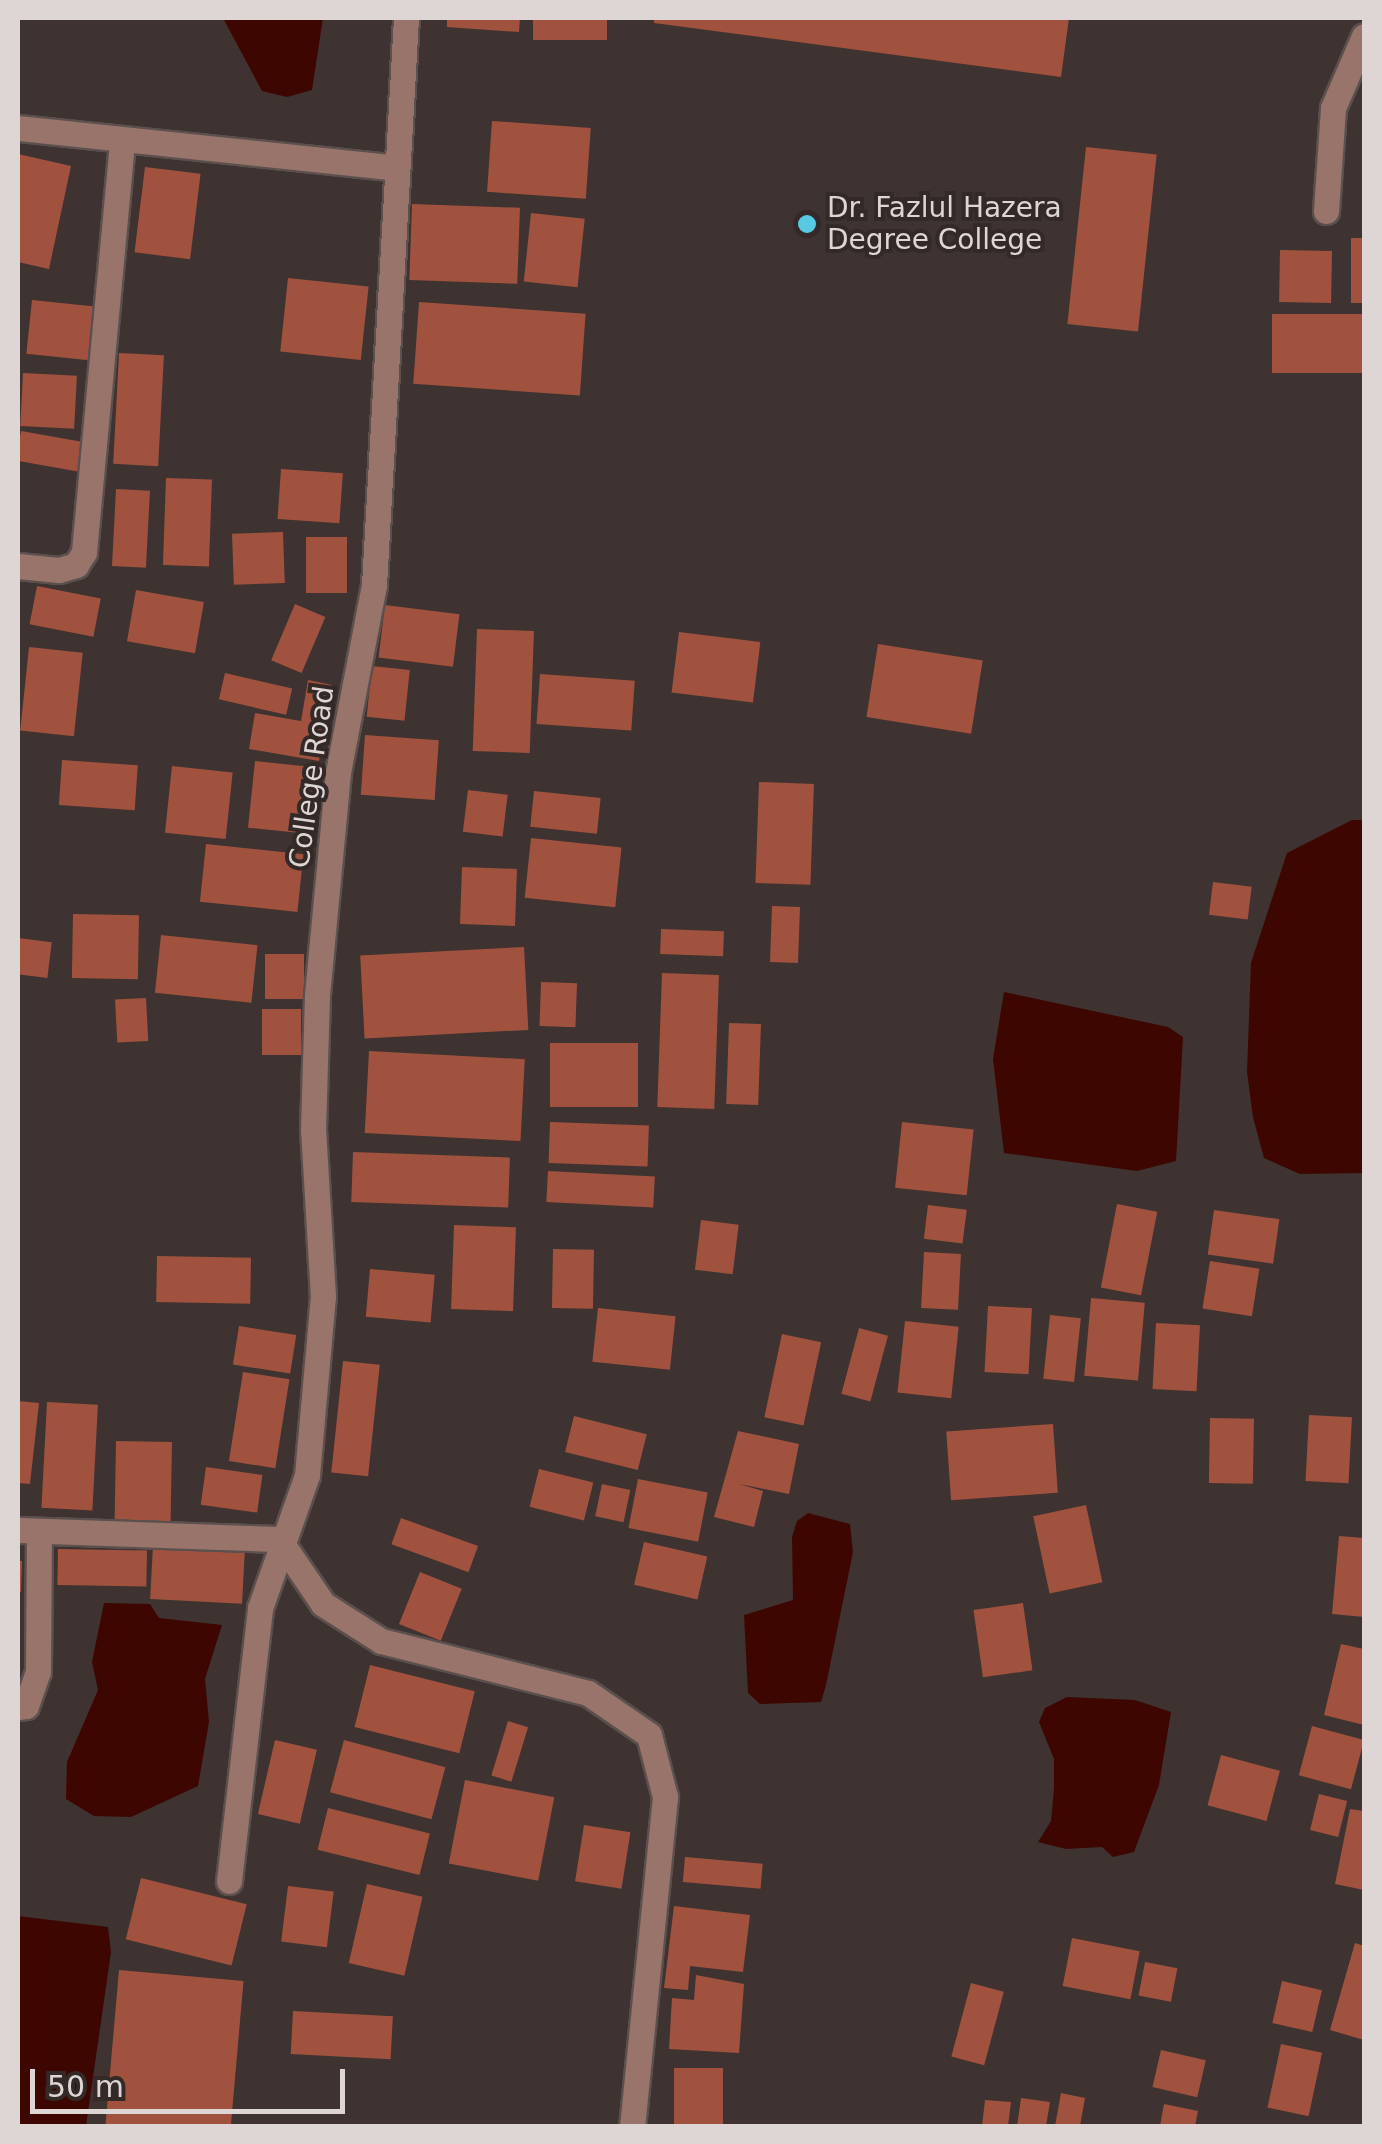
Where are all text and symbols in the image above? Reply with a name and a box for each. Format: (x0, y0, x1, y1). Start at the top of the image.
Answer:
place label: Dr. Fazlul Hazera Degree College (827, 191, 1062, 257)
marker: Dr. Fazlul Hazera Degree College (796, 213, 818, 235)
street label: College Road (283, 684, 341, 870)
scale bar (35, 2049, 350, 2111)
text: 50 m (47, 2069, 124, 2104)

